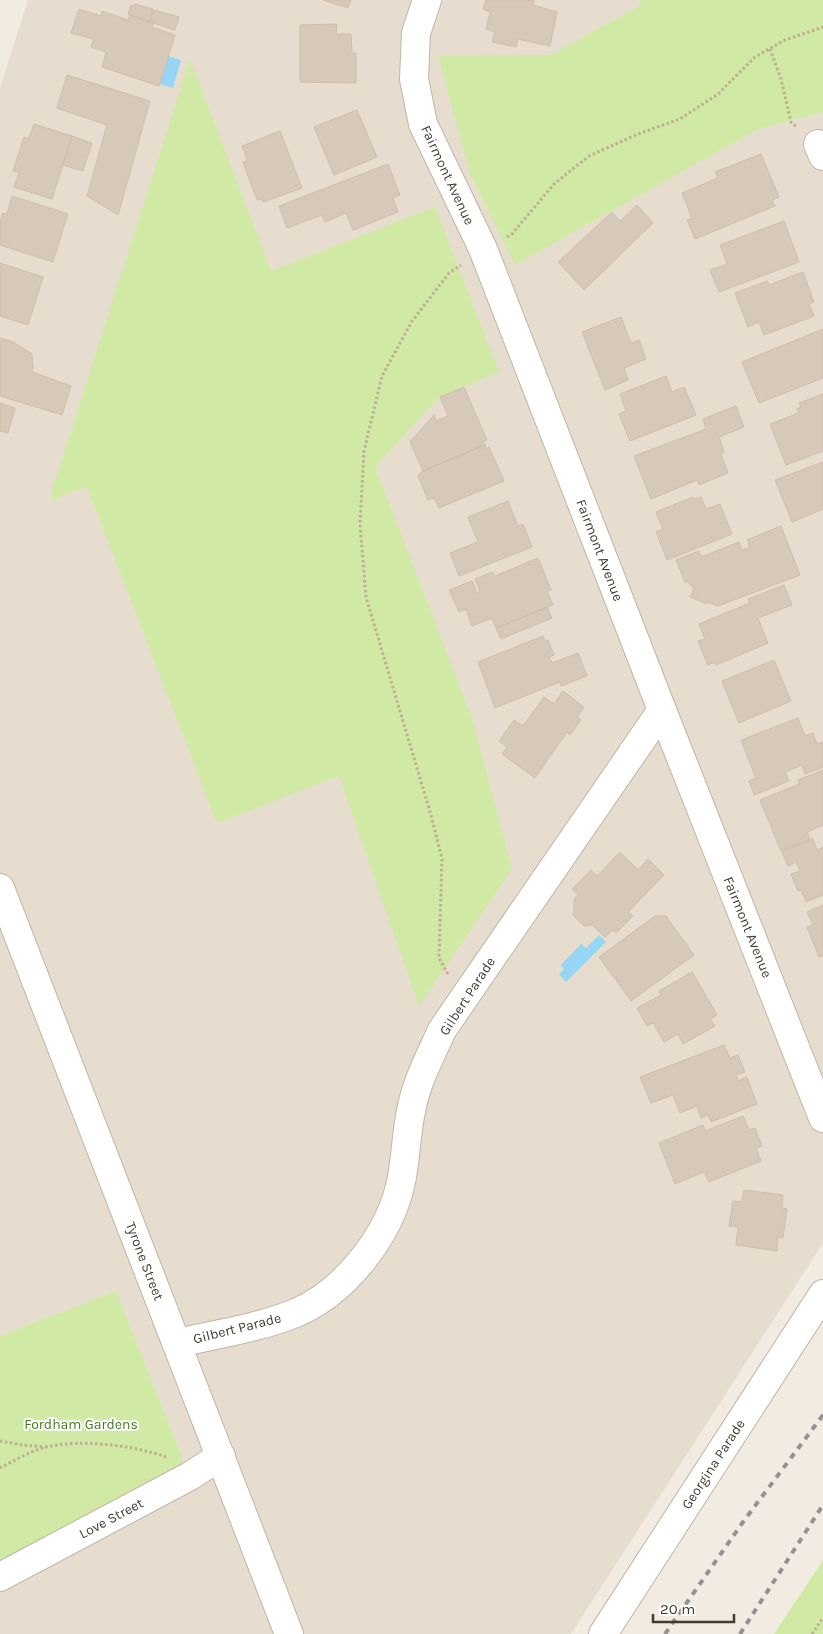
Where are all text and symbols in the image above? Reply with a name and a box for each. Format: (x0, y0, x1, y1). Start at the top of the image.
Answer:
street label: Fairmont Avenue (417, 123, 478, 228)
street label: Fairmont Avenue (572, 497, 627, 604)
street label: Fairmont Avenue (719, 874, 776, 980)
street label: Gilbert Parade (436, 954, 499, 1039)
street label: Tyrone Street (122, 1220, 167, 1303)
street label: Gilbert Parade (191, 1309, 283, 1348)
park label: Fordham Gardens (24, 1416, 138, 1433)
street label: Georgina Parade (678, 1416, 749, 1512)
street label: Love Street (76, 1494, 146, 1542)
scale bar (653, 1592, 734, 1624)
text: 20 m (660, 1600, 695, 1618)

